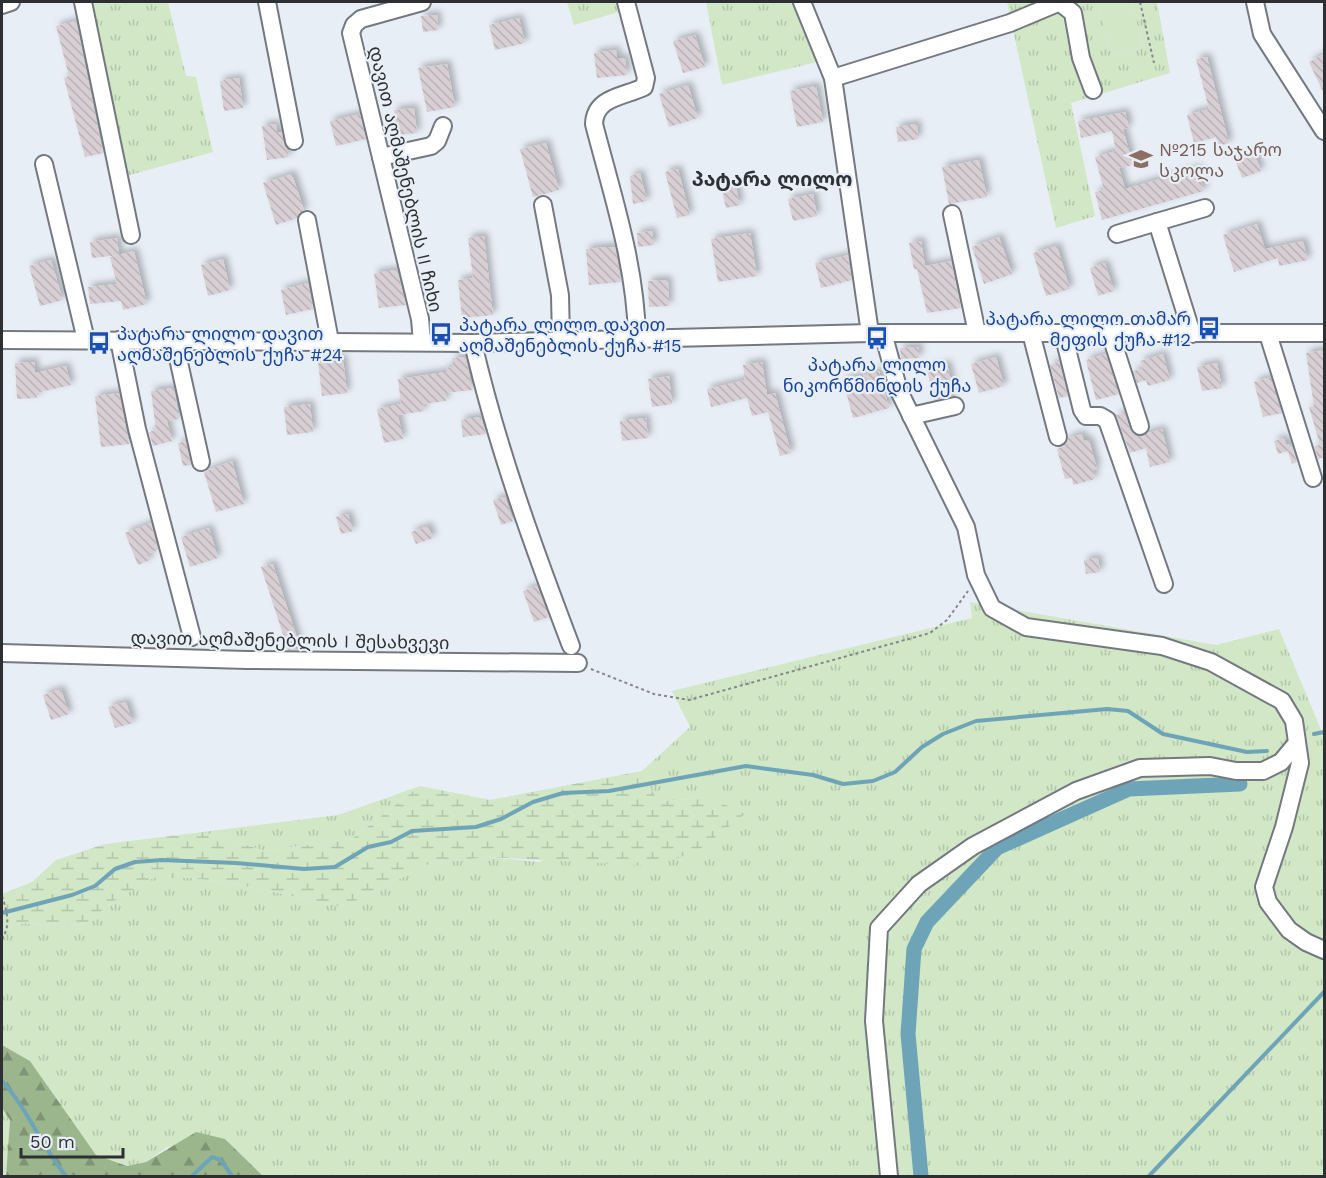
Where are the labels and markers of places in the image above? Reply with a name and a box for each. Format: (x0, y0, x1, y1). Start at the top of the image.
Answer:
place label: №215 საჯარო სკოლა (1159, 139, 1282, 182)
school or university icon: №215 საჯარო სკოლა (1128, 146, 1154, 172)
place label: პატარა ლილო თამარ მეფის ქუჩა #12 (985, 308, 1191, 351)
place label: პატარა ლილო დავით აღმაშენებლის ქუჩა #15 (459, 314, 681, 357)
bus stop icon: პატარა ლილო თამარ მეფის ქუჩა #12 (1196, 315, 1222, 341)
bus stop icon: პატარა ლილო დავით აღმაშენებლის ქუჩა #15 (428, 321, 454, 347)
place label: პატარა ლილო დავით აღმაშენებლის ქუჩა #24 (117, 323, 343, 366)
bus stop icon: პატარა ლილო ნიკორწმინდის ქუჩა (864, 325, 890, 351)
bus stop icon: პატარა ლილო დავით აღმაშენებლის ქუჩა #24 (86, 330, 112, 356)
place label: პატარა ლილო ნიკორწმინდის ქუჩა (783, 354, 971, 397)

